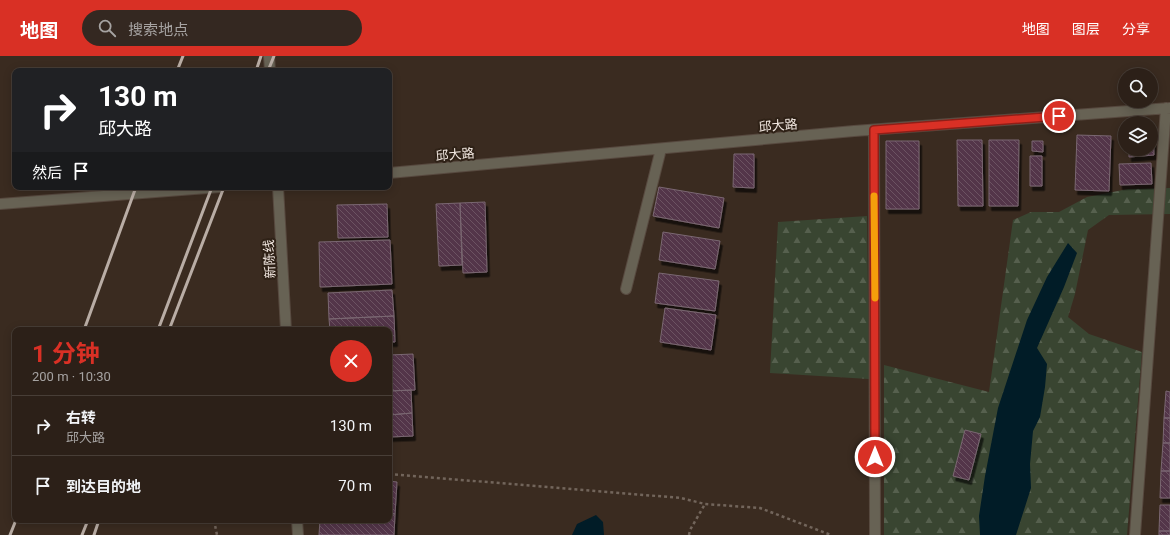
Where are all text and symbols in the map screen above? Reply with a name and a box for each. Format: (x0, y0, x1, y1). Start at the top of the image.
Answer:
search box (82, 10, 362, 46)
icon: search (96, 17, 118, 39)
text: 地图 (20, 19, 58, 42)
text: 搜索地点 (128, 21, 188, 39)
text: 地图 (1022, 21, 1050, 37)
text: 图层 (1072, 21, 1100, 37)
text: 分享 (1122, 21, 1150, 37)
map controls (1118, 68, 1158, 156)
button: search (1118, 68, 1158, 108)
text: 130 m (98, 80, 177, 113)
icon: right (32, 84, 84, 136)
pin (1042, 99, 1076, 133)
icon: arrive (1048, 105, 1070, 127)
street label: 邱大路 (758, 116, 798, 135)
button: layers (1118, 116, 1158, 156)
text: 邱大路 (98, 118, 152, 139)
street label: 邱大路 (435, 145, 475, 164)
icon: arrive (70, 160, 92, 182)
text: 然后 (32, 164, 62, 182)
street label: 新陈线 (261, 239, 278, 279)
text: 1 分钟 (32, 340, 100, 368)
button: close (330, 340, 372, 382)
text: 200 m · 10:30 (32, 369, 111, 384)
text: 右转 (66, 409, 96, 427)
icon: right (32, 415, 54, 437)
text: 130 m (330, 417, 372, 435)
text: 邱大路 (66, 430, 105, 445)
position arrow (854, 436, 896, 478)
icon: arrive (32, 475, 54, 497)
text: 70 m (338, 477, 372, 495)
text: 到达目的地 (66, 478, 141, 496)

